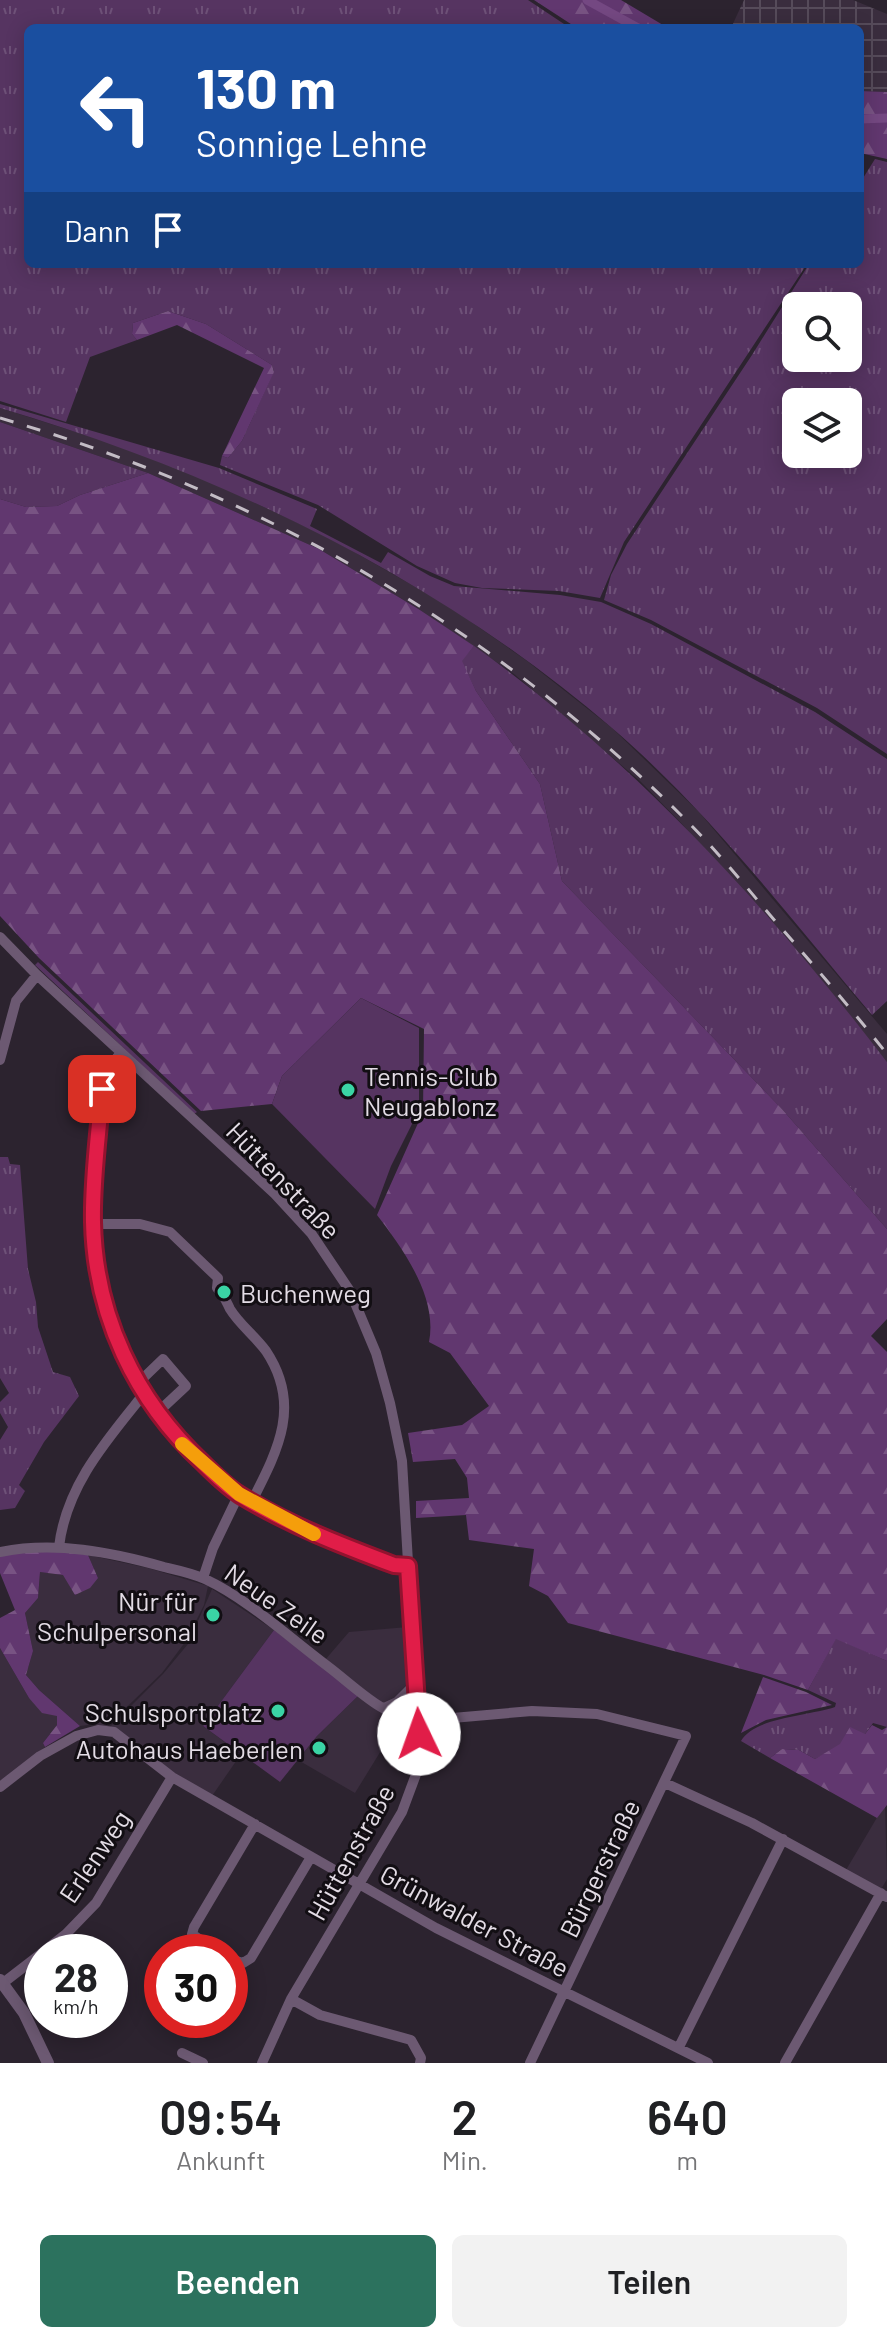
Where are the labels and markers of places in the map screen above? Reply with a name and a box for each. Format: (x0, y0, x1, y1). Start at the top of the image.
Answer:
pin (68, 1055, 136, 1123)
place label: Tennis-Club Neugablonz (364, 1060, 498, 1121)
marker: Tennis-Club Neugablonz (339, 1081, 357, 1099)
place label: Buchenweg (240, 1277, 371, 1308)
marker: Buchenweg (215, 1283, 233, 1301)
place label: Nür für Schulpersonal (37, 1585, 198, 1646)
marker: Nür für Schulpersonal (204, 1606, 222, 1624)
place label: Schulsportplatz (85, 1696, 262, 1727)
marker: Schulsportplatz (269, 1702, 287, 1720)
place label: Autohaus Haeberlen (76, 1733, 303, 1764)
marker: Autohaus Haeberlen (310, 1739, 328, 1757)

